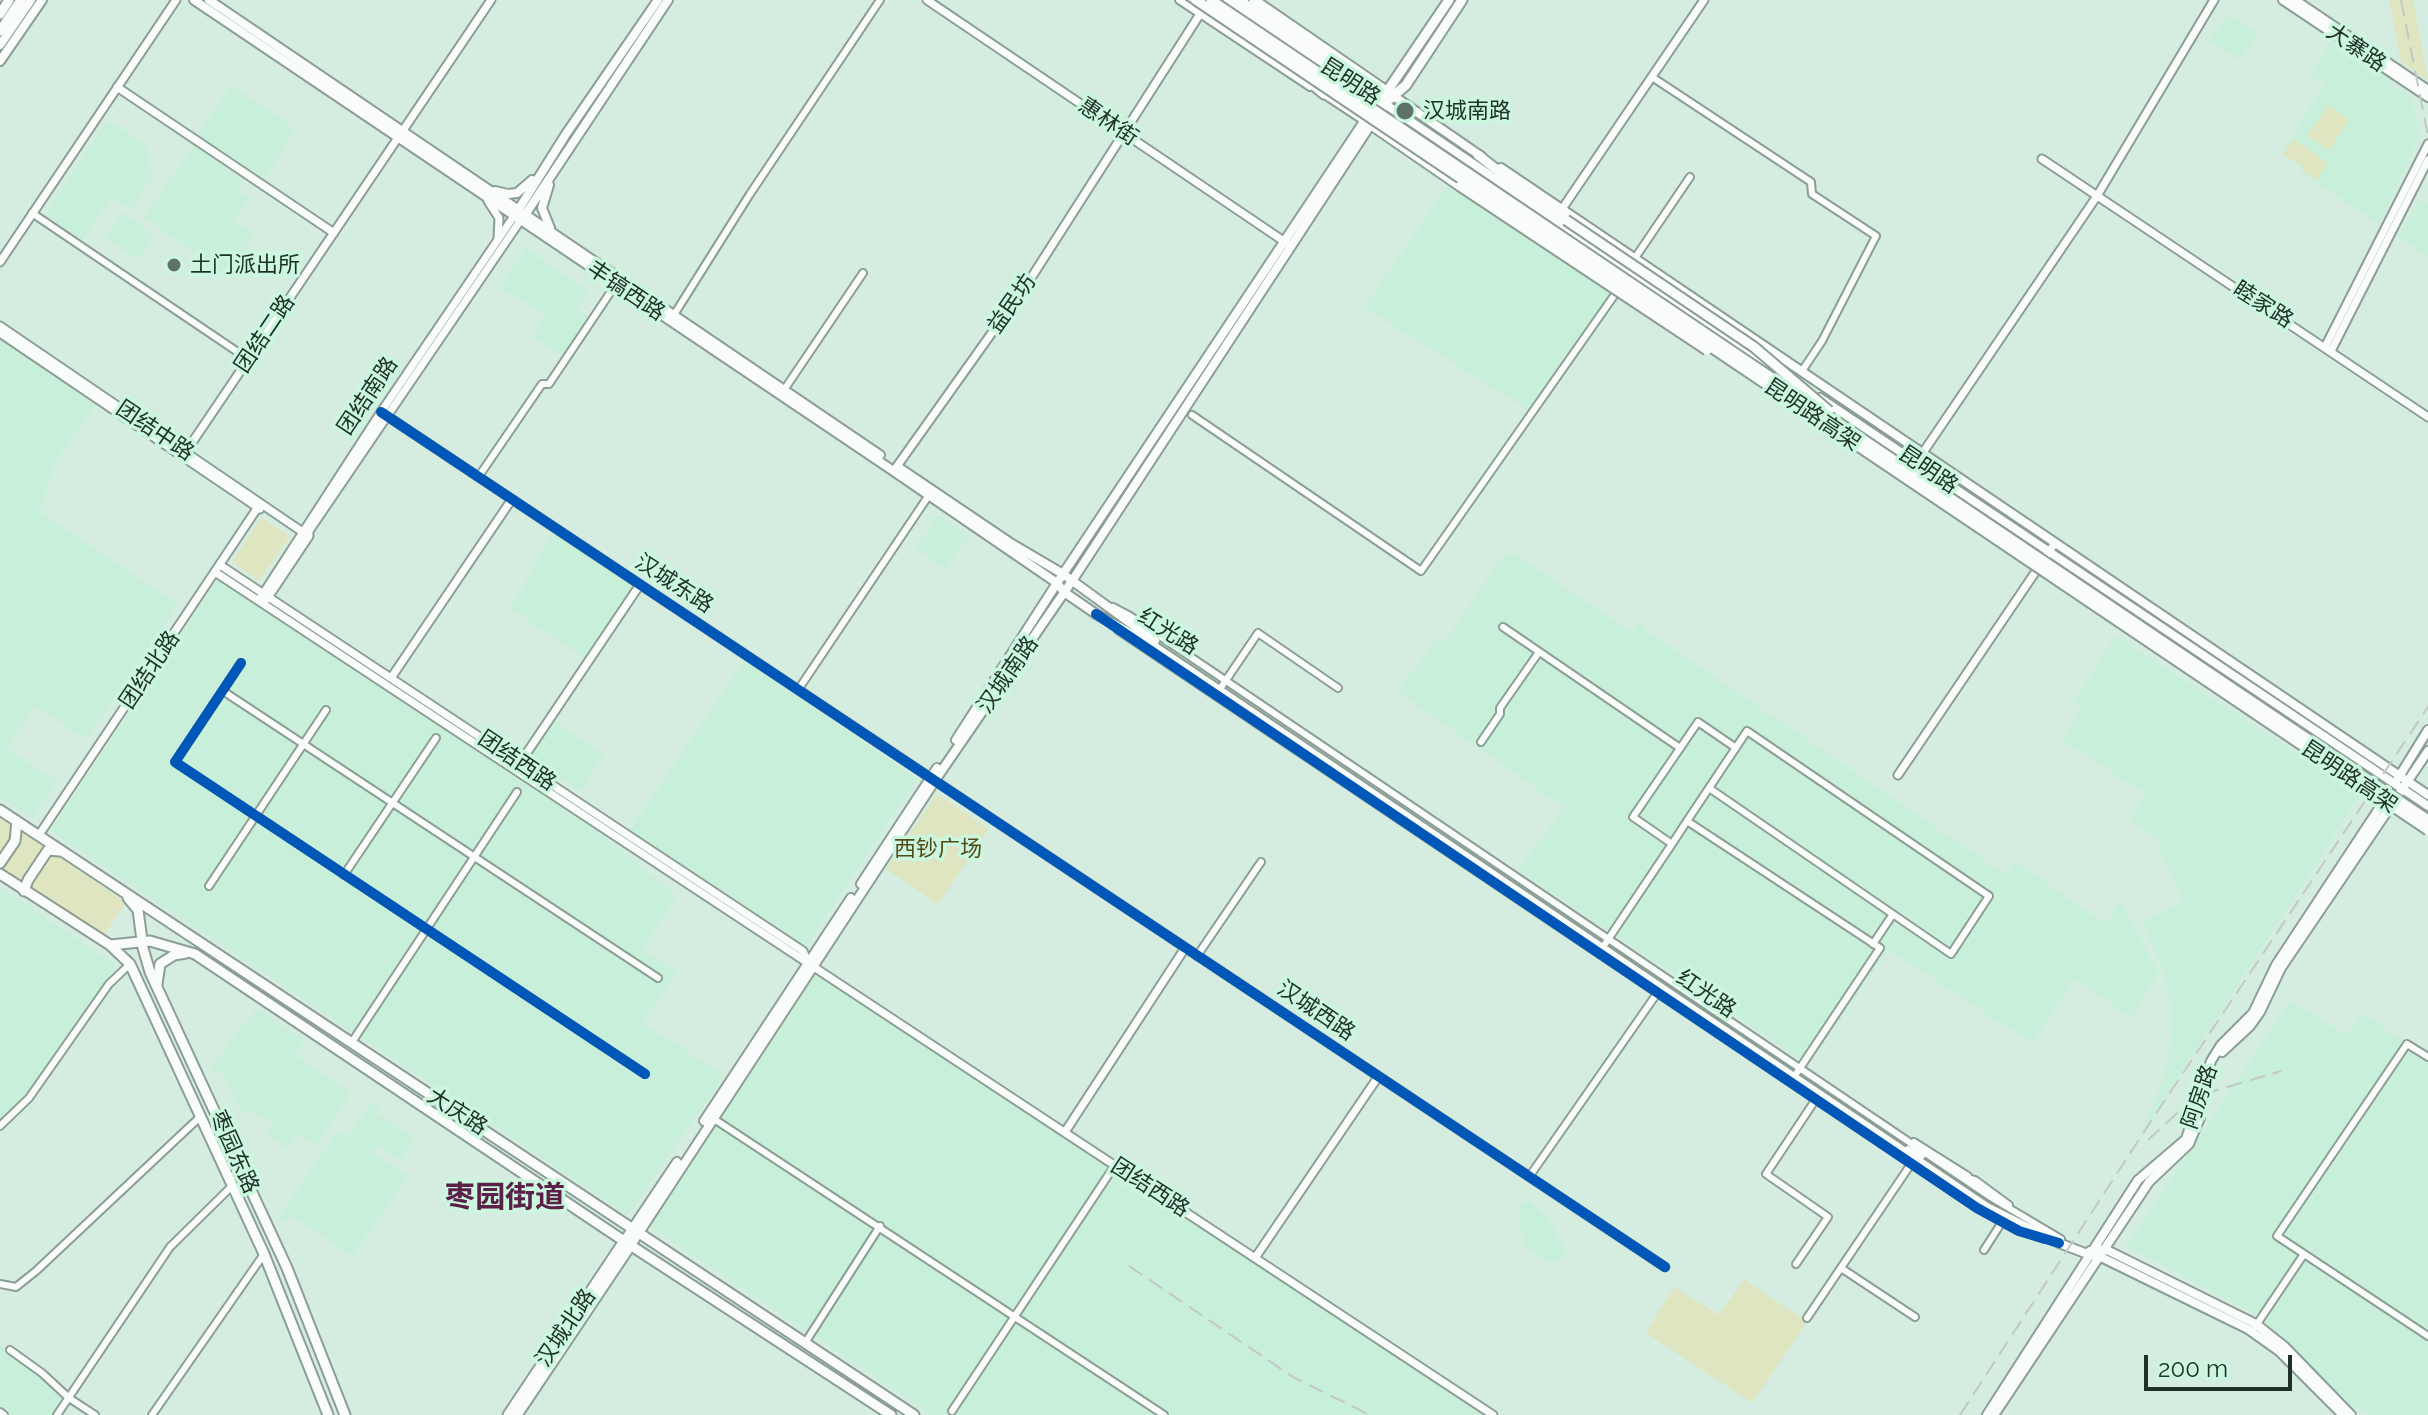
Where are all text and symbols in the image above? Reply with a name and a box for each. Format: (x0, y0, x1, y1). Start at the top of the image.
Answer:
street label: 大寨路 (2321, 19, 2391, 77)
street label: 昆明路 (1315, 53, 1385, 111)
street label: 惠林街 (1073, 93, 1143, 151)
place label: 汉城南路 (1423, 98, 1511, 124)
marker: 汉城南路 (1394, 100, 1416, 122)
place label: 土门派出所 (190, 252, 300, 278)
street label: 丰镐西路 (582, 255, 670, 327)
marker: 土门派出所 (165, 256, 183, 274)
street label: 益民坊 (982, 269, 1042, 339)
street label: 睦家路 (2228, 276, 2298, 334)
street label: 团结二路 (229, 290, 301, 378)
street label: 团结南路 (332, 352, 404, 440)
street label: 昆明路高架 (1759, 373, 1865, 457)
street label: 团结中路 (111, 395, 199, 467)
street label: 昆明路 (1893, 441, 1963, 499)
street label: 汉城东路 (630, 549, 718, 619)
street label: 红光路 (1133, 603, 1203, 661)
street label: 团结北路 (114, 626, 186, 714)
street label: 汉城南路 (972, 631, 1044, 719)
street label: 团结西路 (473, 725, 561, 797)
street label: 昆明路高架 (2296, 735, 2402, 819)
park label: 西钞广场 (894, 836, 982, 862)
street label: 红光路 (1671, 965, 1741, 1023)
street label: 汉城西路 (1272, 975, 1360, 1047)
street label: 阿房路 (2177, 1062, 2223, 1132)
street label: 大庆路 (422, 1083, 492, 1141)
street label: 枣园东路 (204, 1106, 264, 1198)
street label: 团结西路 (1106, 1153, 1194, 1223)
district label: 枣园街道 (445, 1180, 565, 1216)
street label: 汉城北路 (530, 1284, 602, 1372)
scale bar (2148, 1339, 2296, 1389)
text: 200 m (2158, 1354, 2228, 1383)

